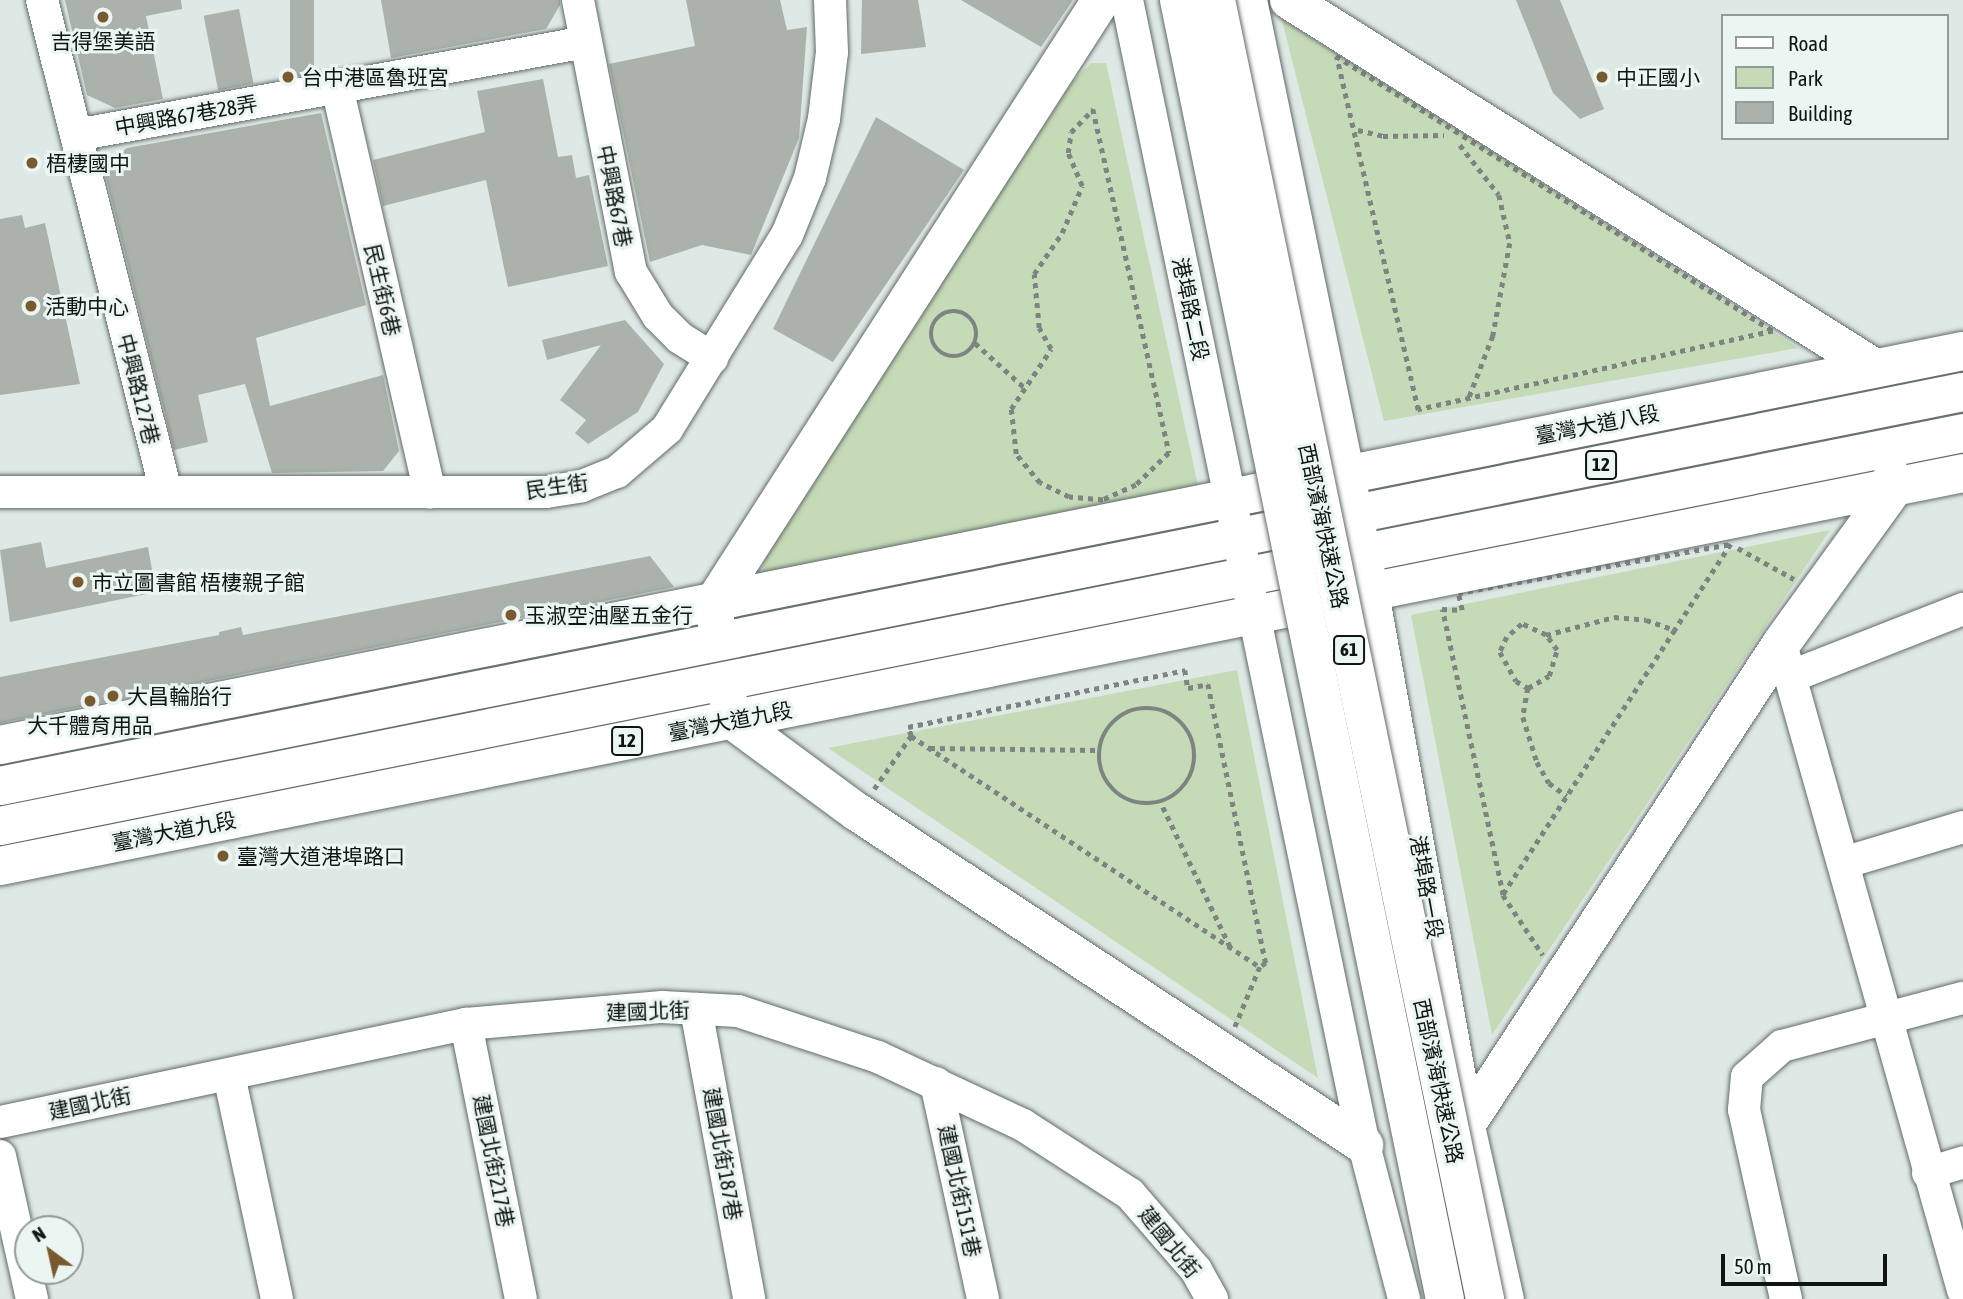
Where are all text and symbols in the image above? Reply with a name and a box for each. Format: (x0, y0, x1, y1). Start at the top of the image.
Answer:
marker: 吉得堡美語 (95, 9, 111, 25)
legend (1722, 14, 1949, 140)
place label: 吉得堡美語 (51, 28, 155, 54)
text: Road (1788, 31, 1828, 55)
place label: 台中港區魯班宮 (302, 64, 449, 90)
place label: 中正國小 (1616, 64, 1700, 90)
text: Park (1788, 66, 1823, 90)
marker: 台中港區魯班宮 (280, 69, 296, 85)
marker: 中正國小 (1594, 69, 1610, 85)
street label: 中興路67巷28弄 (113, 90, 259, 140)
text: Building (1788, 101, 1852, 125)
street label: 中興路67巷 (593, 143, 637, 249)
place label: 梧棲國中 (46, 150, 130, 176)
marker: 梧棲國中 (24, 155, 40, 171)
street label: 民生街6巷 (360, 241, 406, 339)
street label: 港埠路二段 (1168, 255, 1214, 363)
place label: 活動中心 (45, 293, 129, 319)
marker: 活動中心 (23, 298, 39, 314)
street label: 中興路127巷 (113, 331, 165, 447)
street label: 臺灣大道八段 (1533, 400, 1661, 448)
street label: 西部濱海快速公路 (1294, 441, 1354, 611)
road number: 12 (1584, 450, 1618, 480)
street label: 民生街 (524, 469, 590, 503)
place label: 市立圖書館 梧棲親子館 (92, 569, 305, 595)
marker: 市立圖書館 梧棲親子館 (70, 574, 86, 590)
place label: 玉淑空油壓五金行 (525, 602, 693, 628)
marker: 玉淑空油壓五金行 (503, 607, 519, 623)
road number: 61 (1332, 635, 1366, 666)
place label: 大昌輪胎行 (127, 683, 232, 709)
marker: 大昌輪胎行 (105, 688, 121, 704)
marker: 大千體育用品 (82, 693, 98, 709)
street label: 臺灣大道九段 (666, 697, 794, 745)
place label: 大千體育用品 (27, 712, 153, 738)
road number: 12 (610, 726, 644, 756)
street label: 臺灣大道九段 (110, 807, 238, 855)
street label: 港埠路一段 (1405, 833, 1449, 941)
place label: 臺灣大道港埠路口 (237, 843, 405, 869)
marker: 臺灣大道港埠路口 (215, 848, 231, 864)
street label: 西部濱海快速公路 (1409, 996, 1469, 1166)
street label: 建國北街 (606, 997, 690, 1025)
street label: 建國北街 (46, 1082, 134, 1124)
street label: 建國北街187巷 (699, 1086, 747, 1222)
street label: 建國北街217巷 (469, 1093, 519, 1229)
street label: 建國北街151巷 (934, 1123, 986, 1259)
street label: 建國北街 (1134, 1201, 1206, 1283)
north arrow (14, 1215, 84, 1285)
text: N (28, 1222, 49, 1246)
scale bar (1725, 1240, 1891, 1284)
text: 50 m (1734, 1254, 1772, 1278)

